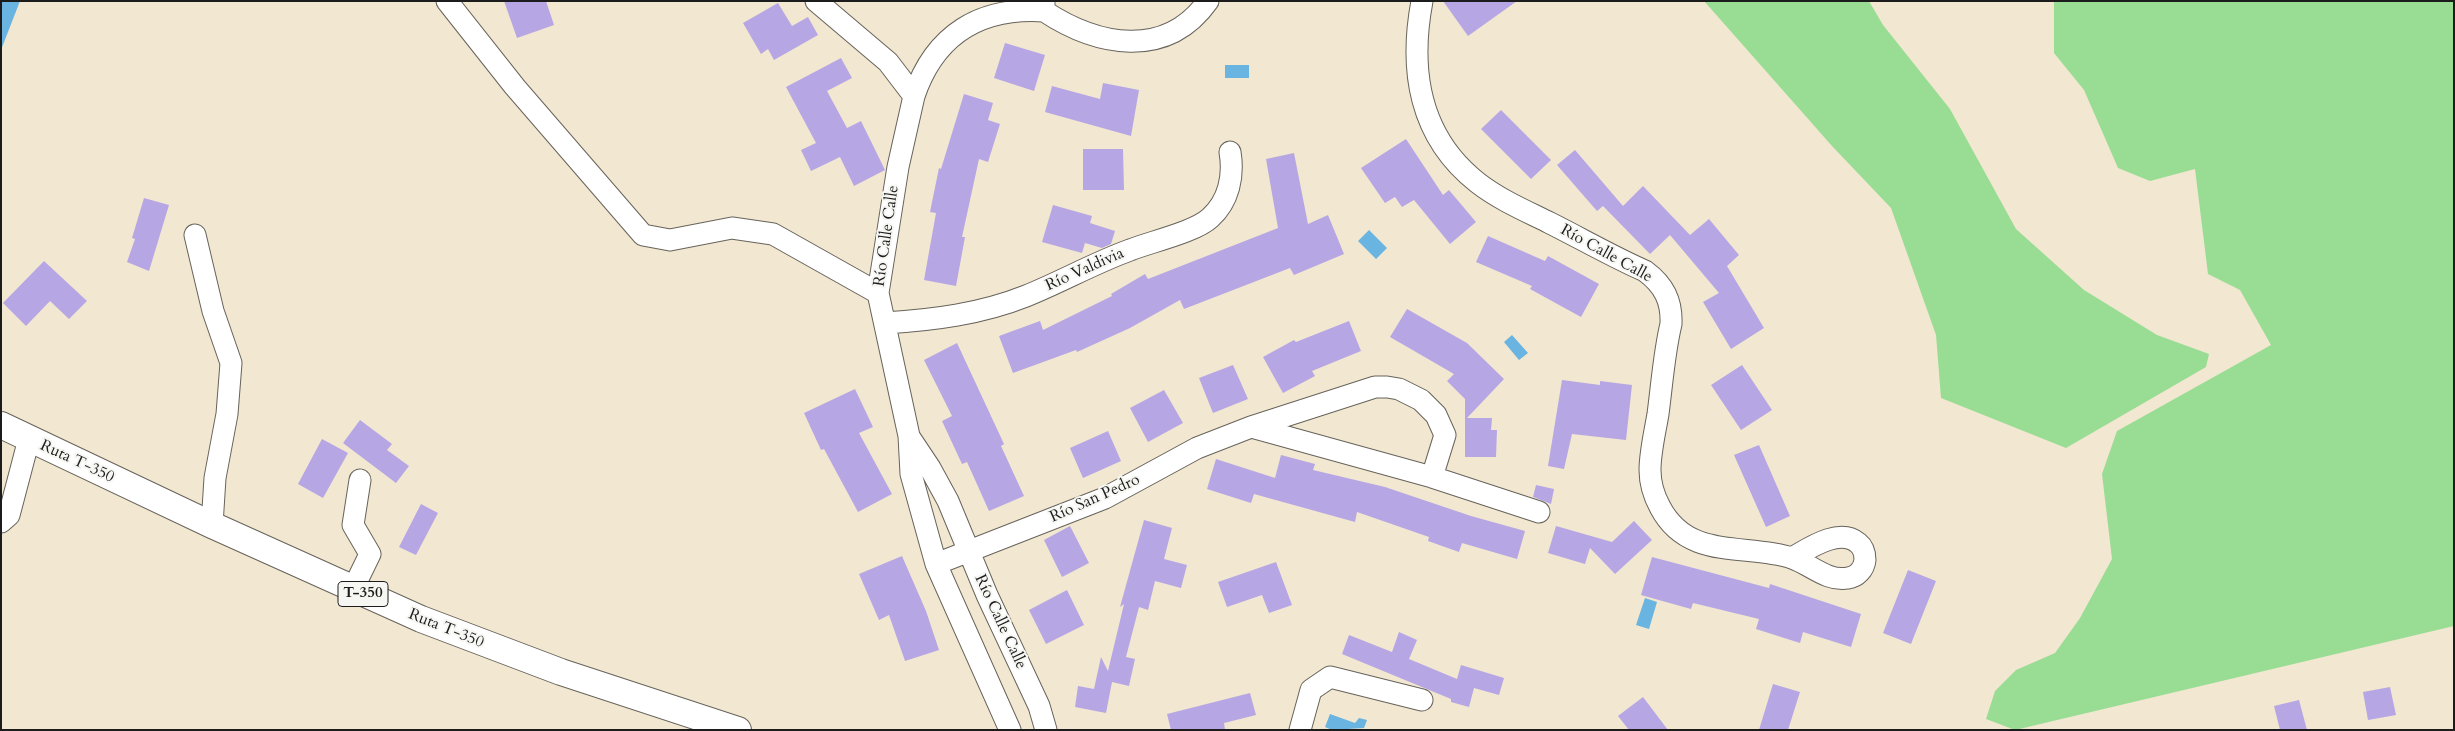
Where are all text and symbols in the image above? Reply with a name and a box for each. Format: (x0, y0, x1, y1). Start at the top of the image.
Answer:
street label: Río Calle Calle (870, 184, 904, 288)
street label: Río Calle Calle (1557, 221, 1655, 287)
street label: Río Valdivia (1043, 244, 1127, 296)
street label: Ruta T-350 (37, 436, 117, 488)
street label: Río San Pedro (1047, 471, 1143, 527)
street label: Río Calle Calle (970, 572, 1030, 672)
road number: T-350 (338, 582, 388, 606)
street label: Ruta T-350 (406, 605, 486, 653)

